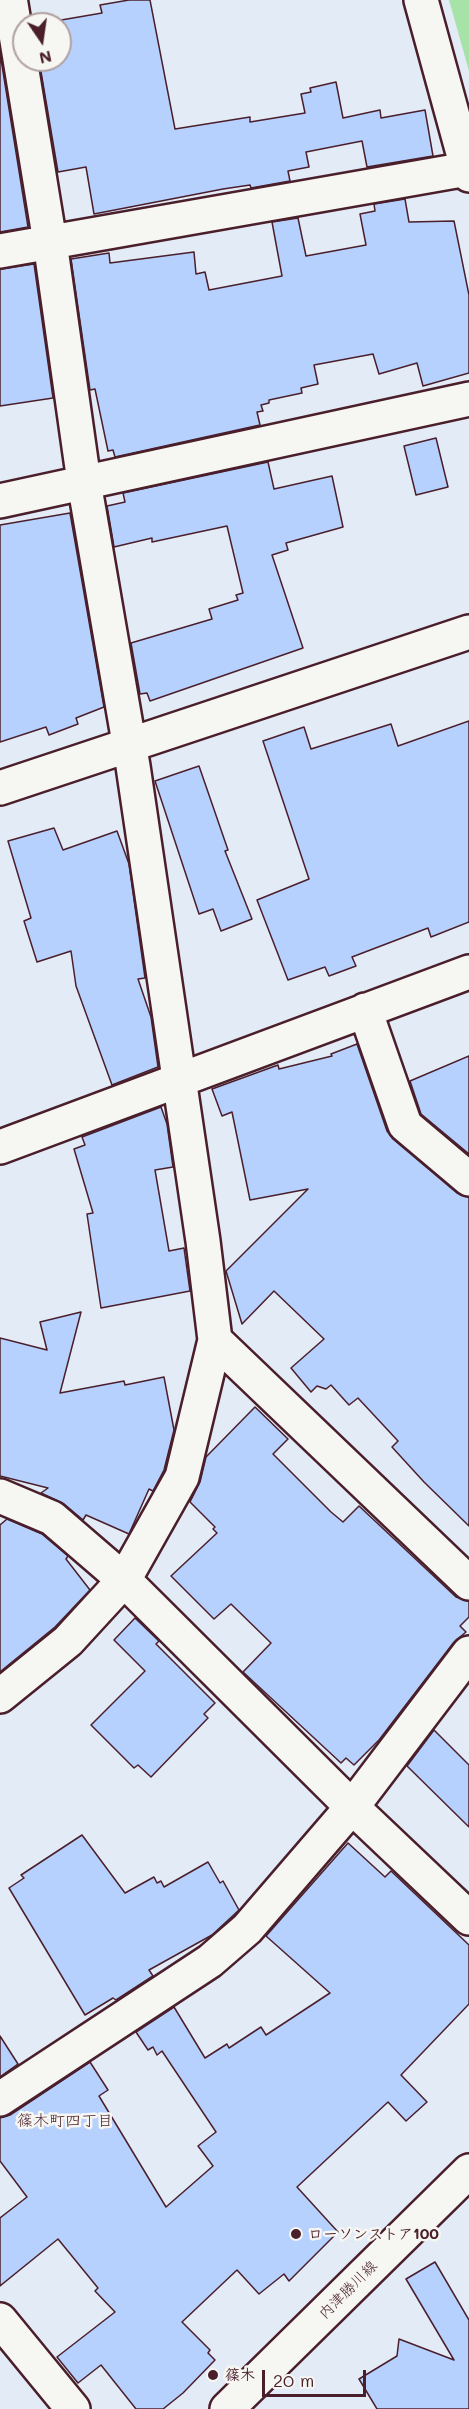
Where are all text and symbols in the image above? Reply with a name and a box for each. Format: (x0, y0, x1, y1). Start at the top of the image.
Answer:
north arrow (12, 12, 72, 72)
text: N (37, 46, 54, 70)
district label: 篠木町四丁目 (17, 2111, 113, 2131)
place label: ローソンストア100 (308, 2225, 439, 2243)
marker: ローソンストア100 (289, 2227, 303, 2241)
street label: 内津勝川線 (315, 2257, 381, 2323)
scale bar (265, 2358, 368, 2396)
place label: 篠木 (225, 2366, 255, 2384)
marker: 篠木 (206, 2368, 220, 2382)
text: 20 m (273, 2368, 314, 2392)

